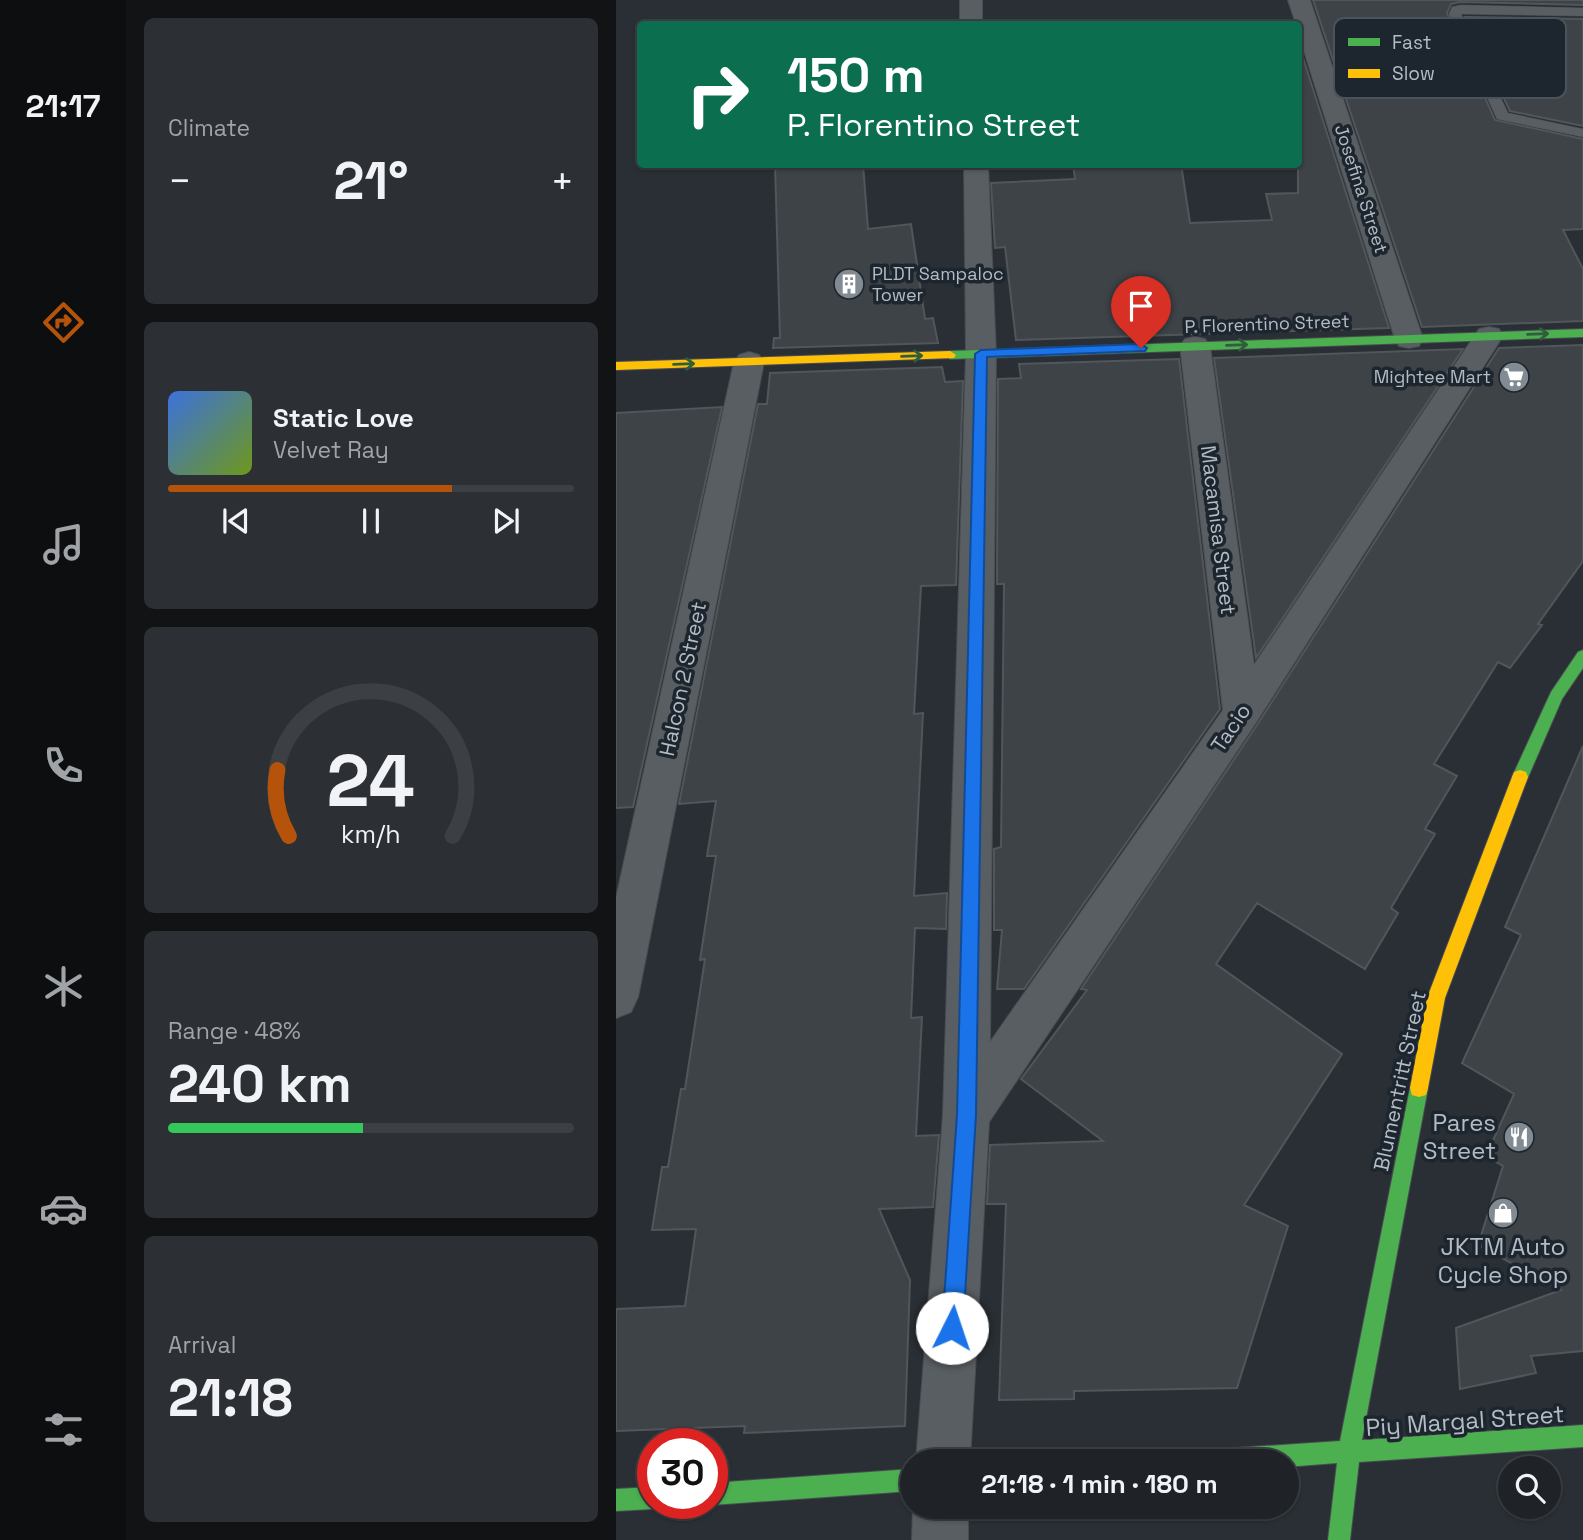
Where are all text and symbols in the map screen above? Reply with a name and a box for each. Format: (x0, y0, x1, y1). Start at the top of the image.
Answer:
legend (1334, 18, 1566, 98)
text: Fast (1392, 30, 1432, 55)
text: 150 m (787, 44, 925, 106)
icon: right (672, 49, 763, 140)
text: Slow (1392, 61, 1435, 86)
text: 21:17 (25, 86, 101, 126)
text: P. Florentino Street (787, 105, 1080, 145)
text: Climate (168, 113, 250, 143)
street label: Josefina Street (1330, 122, 1393, 256)
text: 21° (334, 148, 408, 214)
text: − (168, 157, 192, 205)
text: + (550, 157, 574, 205)
place label: PLDT Sampaloc Tower (872, 262, 1004, 306)
building icon: PLDT Sampaloc Tower (832, 267, 866, 301)
pin (1111, 276, 1171, 348)
icon: arrive (1122, 287, 1160, 325)
icon: directions (39, 298, 88, 347)
street label: P. Florentino Street (1184, 309, 1350, 338)
one-way arrow (1526, 328, 1549, 341)
one-way arrow (1225, 338, 1248, 351)
one-way arrow (900, 349, 923, 363)
one-way arrow (672, 357, 695, 370)
supermarket icon: Mightee Mart (1497, 360, 1531, 394)
place label: Mightee Mart (1374, 365, 1491, 388)
text: Static Love (273, 401, 414, 435)
text: Velvet Ray (273, 435, 389, 465)
street label: Macamisa Street (1195, 444, 1242, 616)
icon: previous (217, 502, 255, 540)
icon: pause (352, 502, 390, 540)
icon: next (487, 502, 525, 540)
icon: music (39, 520, 88, 569)
street label: Halcon 2 Street (653, 599, 712, 759)
street label: Tacio (1205, 698, 1257, 757)
text: 24 (327, 734, 415, 827)
icon: phone (39, 741, 88, 790)
text: km/h (341, 818, 401, 850)
icon: climate (39, 962, 88, 1011)
street label: Blumentritt Street (1367, 988, 1432, 1174)
text: Range · 48% (168, 1016, 301, 1046)
text: 240 km (168, 1051, 352, 1117)
place label: Pares Street (1423, 1107, 1496, 1166)
restaurant icon: Pares Street (1502, 1120, 1536, 1154)
icon: car (39, 1184, 88, 1233)
shop icon: JKTM Auto Cycle Shop (1486, 1196, 1520, 1230)
place label: JKTM Auto Cycle Shop (1438, 1231, 1568, 1290)
position arrow (915, 1291, 989, 1365)
text: Arrival (168, 1330, 236, 1360)
text: 21:18 (168, 1365, 293, 1431)
street label: Piy Margal Street (1365, 1398, 1565, 1443)
icon: filters (39, 1405, 88, 1454)
speed limit sign: 30 (637, 1428, 728, 1519)
map controls (1498, 1456, 1561, 1519)
button: search (1498, 1456, 1561, 1519)
text: 21:18 · 1 min · 180 m (981, 1467, 1218, 1501)

